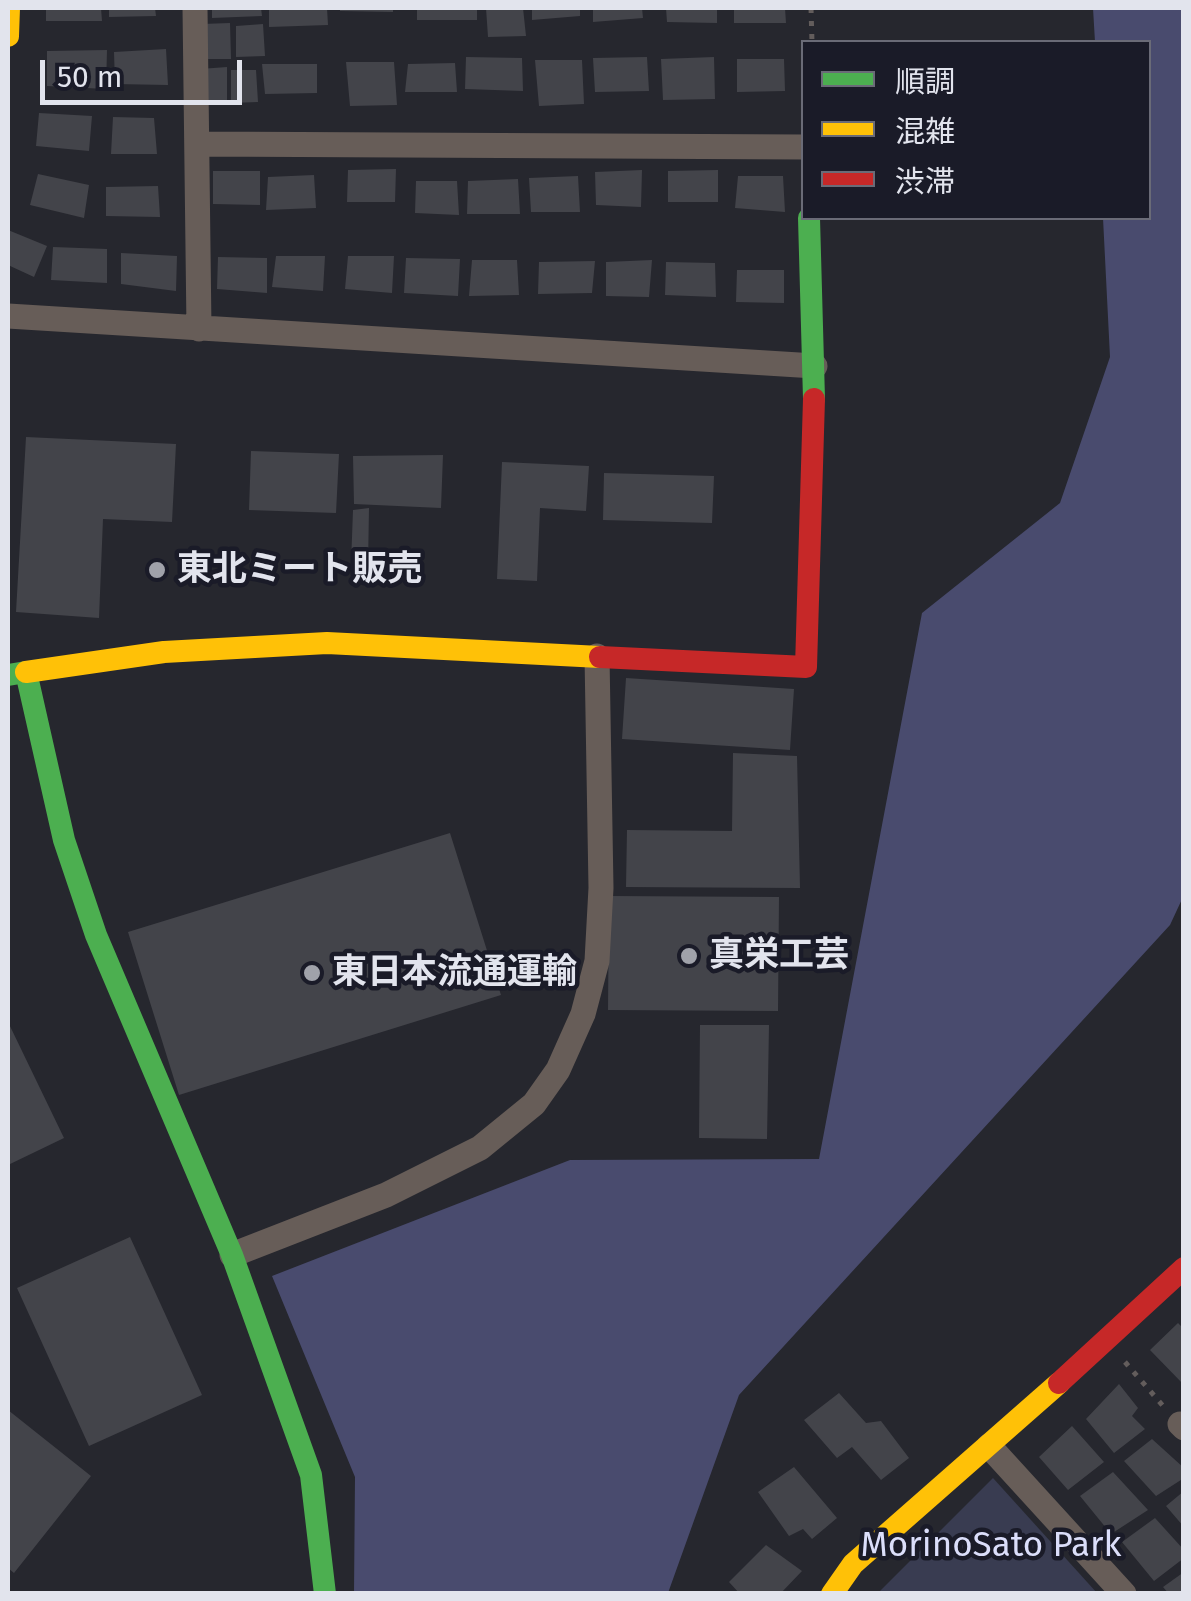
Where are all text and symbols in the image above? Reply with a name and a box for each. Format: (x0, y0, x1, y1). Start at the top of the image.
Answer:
scale bar (45, 40, 248, 102)
legend (801, 40, 1151, 220)
text: 50 m (57, 59, 122, 95)
text: 順調 (895, 64, 955, 100)
text: 混雑 (895, 114, 955, 150)
text: 渋滞 (895, 164, 955, 200)
place label: 東北ミート販売 (177, 549, 422, 591)
marker: 東北ミート販売 (146, 559, 168, 581)
place label: 真栄工芸 (709, 935, 849, 977)
marker: 真栄工芸 (678, 945, 700, 967)
place label: 東日本流通運輸 (332, 952, 577, 994)
marker: 東日本流通運輸 (301, 962, 323, 984)
park label: MorinoSato Park (861, 1525, 1121, 1567)

